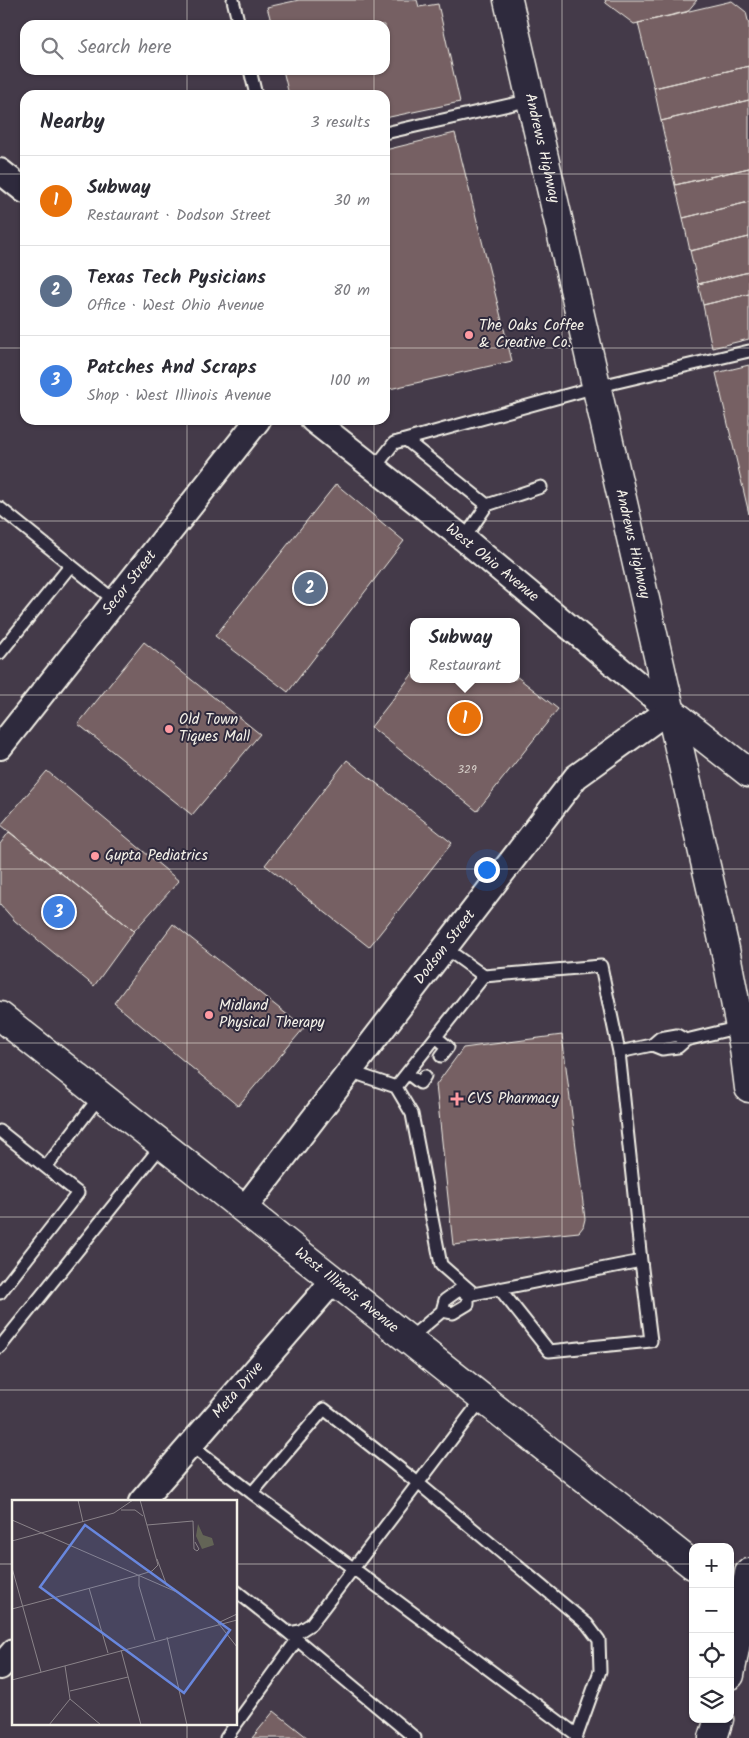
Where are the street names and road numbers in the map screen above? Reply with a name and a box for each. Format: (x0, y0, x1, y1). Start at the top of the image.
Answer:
street label: Andrews Highway (518, 91, 566, 206)
street label: Andrews Highway (608, 487, 657, 602)
street label: West Ohio Avenue (440, 518, 544, 608)
street label: Secor Street (96, 545, 163, 621)
street label: Dodson Street (408, 904, 482, 990)
street label: West Illinois Avenue (289, 1242, 404, 1340)
street label: Meta Drive (206, 1356, 270, 1424)

